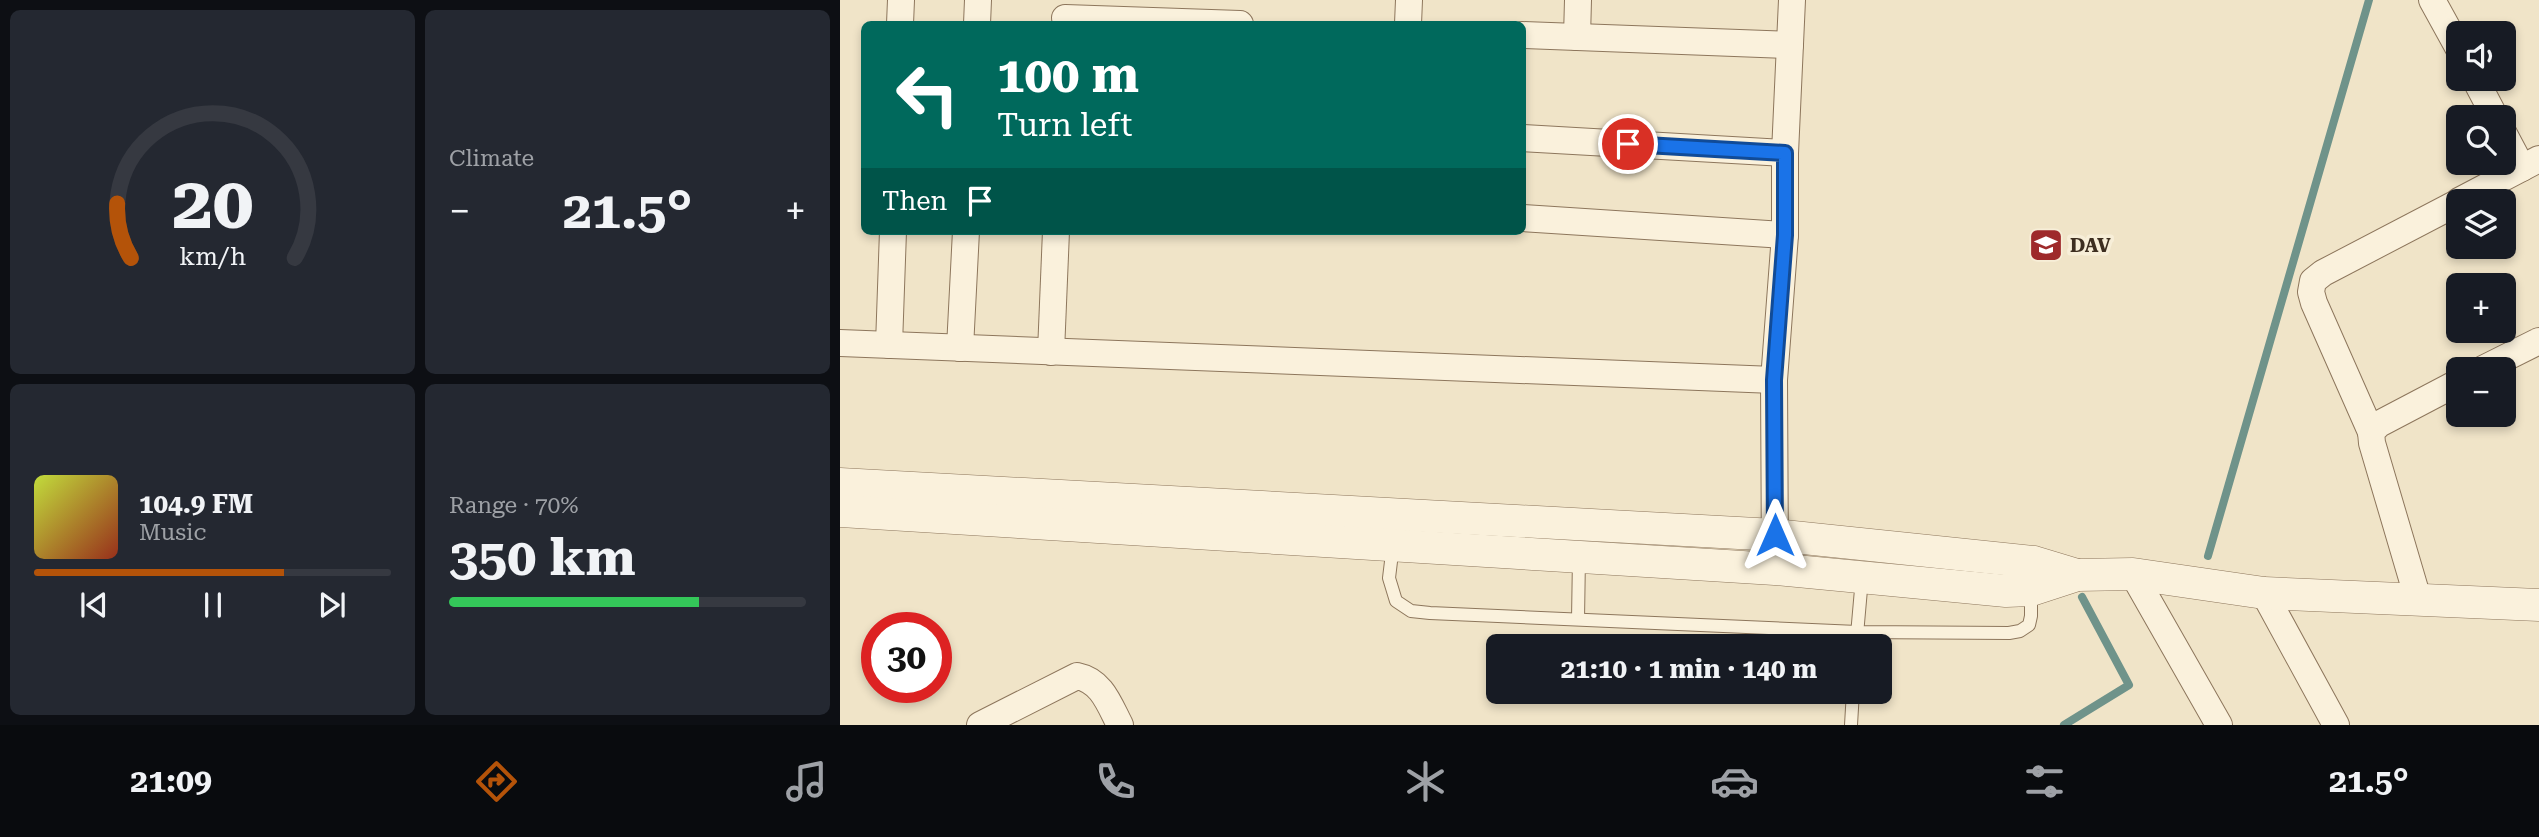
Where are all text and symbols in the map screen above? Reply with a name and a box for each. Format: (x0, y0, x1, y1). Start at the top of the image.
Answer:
map controls (2446, 21, 2516, 427)
button: sound (2446, 21, 2516, 91)
text: 100 m (997, 47, 1139, 104)
icon: left (882, 49, 973, 140)
button: search (2446, 105, 2516, 175)
text: Turn left (997, 106, 1132, 144)
pin (1598, 114, 1658, 174)
icon: arrive (1609, 125, 1647, 163)
text: Climate (449, 145, 534, 172)
text: 20 (172, 161, 253, 246)
text: 21.5° (563, 180, 692, 241)
icon: arrive (961, 182, 999, 220)
text: Then (882, 186, 947, 216)
text: − (449, 189, 470, 233)
text: + (785, 189, 806, 233)
button: layers (2446, 189, 2516, 259)
school or university icon: DAV (2027, 226, 2065, 264)
place label: DAV (2070, 234, 2111, 257)
text: km/h (179, 242, 246, 271)
button: + (2446, 273, 2516, 343)
button: − (2446, 357, 2516, 427)
text: 104.9 FM (139, 489, 253, 519)
text: Range · 70% (449, 492, 578, 519)
position arrow (1738, 498, 1812, 572)
text: Music (139, 519, 206, 546)
text: 350 km (449, 527, 636, 588)
icon: previous (75, 586, 113, 624)
icon: pause (194, 586, 232, 624)
icon: next (313, 586, 351, 624)
speed limit sign: 30 (861, 612, 952, 703)
text: 21:10 · 1 min · 140 m (1561, 654, 1817, 684)
icon: directions (472, 757, 521, 806)
icon: music (782, 757, 831, 806)
icon: phone (1091, 757, 1140, 806)
icon: climate (1401, 757, 1450, 806)
icon: car (1710, 757, 1759, 806)
icon: filters (2020, 757, 2069, 806)
text: 21:09 (130, 762, 212, 800)
text: 21.5° (2329, 762, 2409, 800)

